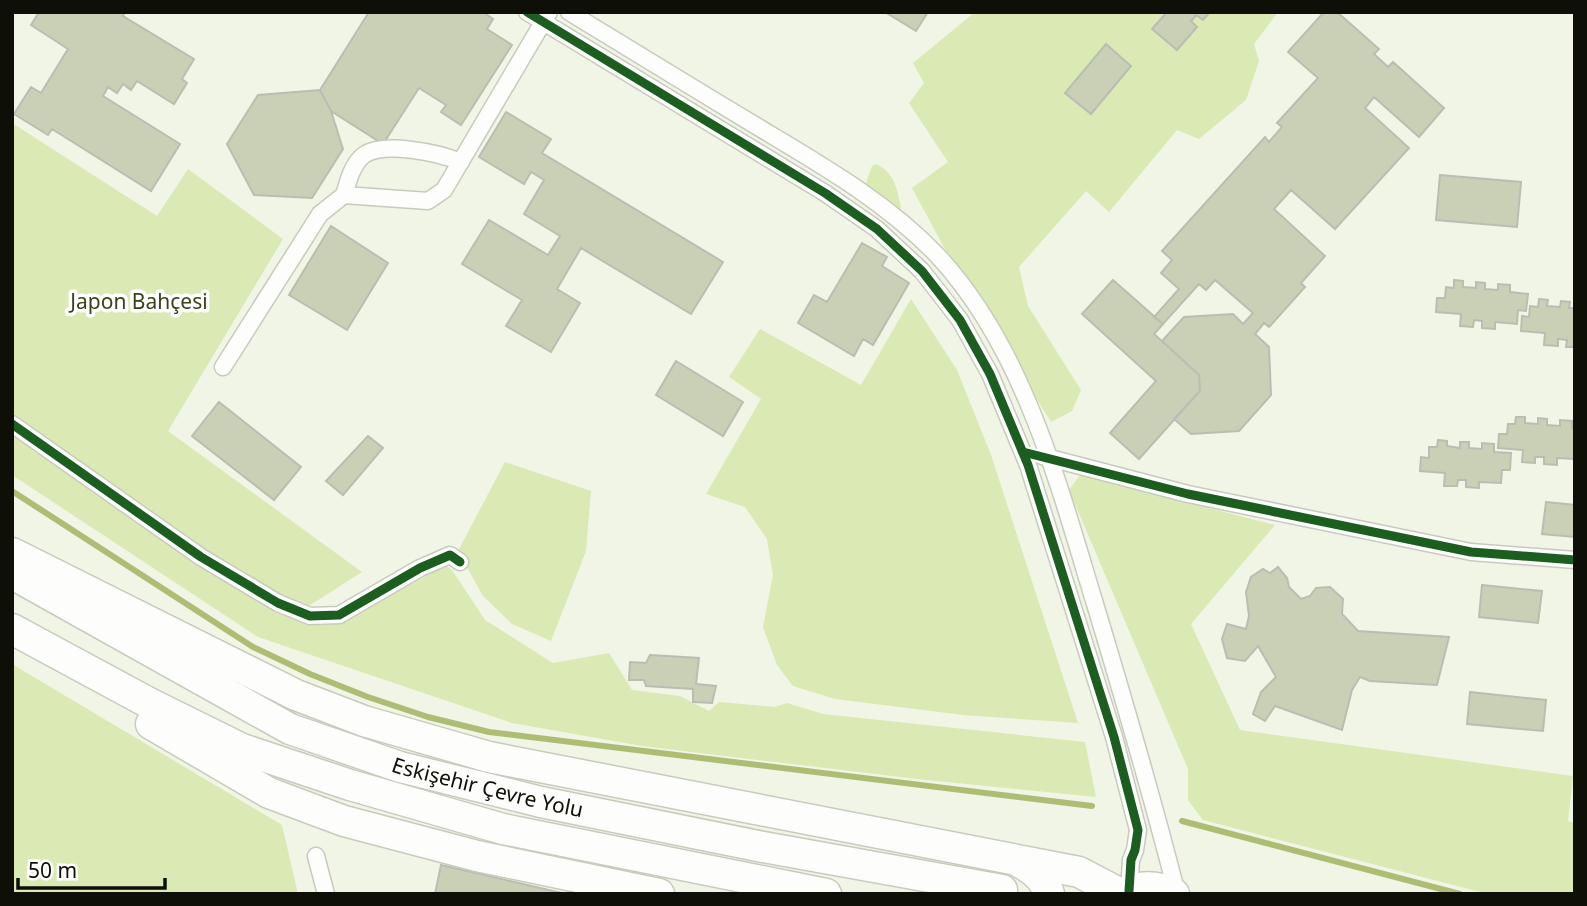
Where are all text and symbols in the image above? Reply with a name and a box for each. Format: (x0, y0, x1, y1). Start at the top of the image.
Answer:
park label: Japon Bahçesi (68, 287, 208, 315)
street label: Eskişehir Çevre Yolu (388, 750, 586, 823)
scale bar (18, 846, 164, 890)
text: 50 m (28, 856, 77, 884)

